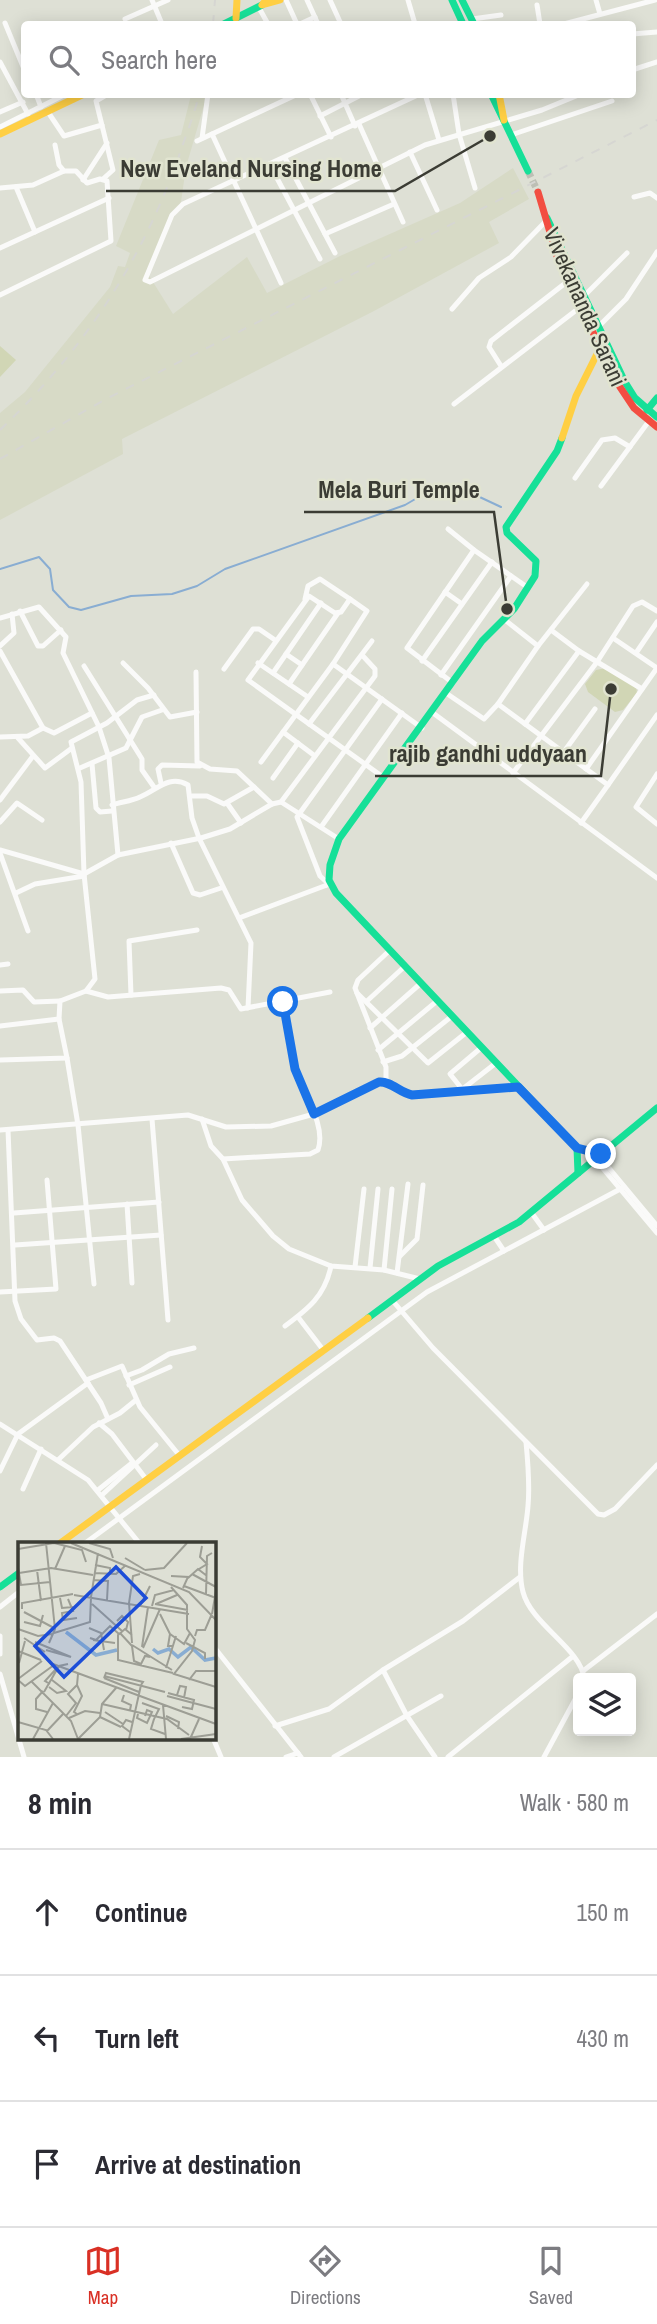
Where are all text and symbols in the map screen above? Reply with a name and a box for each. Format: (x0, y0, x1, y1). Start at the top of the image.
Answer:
search box (21, 21, 636, 98)
icon: search (45, 41, 83, 79)
text: Search here (101, 42, 217, 77)
callout: New Eveland Nursing Home (106, 146, 395, 191)
text: New Eveland Nursing Home (120, 152, 382, 184)
street label: Vivekananda Sarani (537, 223, 634, 391)
callout: Mela Buri Temple (304, 467, 494, 512)
text: Mela Buri Temple (318, 473, 480, 505)
callout: rajib gandhi uddyaan (375, 731, 601, 776)
text: rajib gandhi uddyaan (389, 737, 587, 769)
route start (267, 986, 298, 1017)
route end (585, 1138, 616, 1169)
inset map (18, 1542, 215, 1740)
map controls (573, 1673, 636, 1736)
button: layers (573, 1673, 636, 1736)
text: 8 min (28, 1783, 92, 1823)
text: Walk · 580 m (520, 1787, 629, 1818)
icon: ahead (28, 1893, 66, 1931)
text: Continue (95, 1895, 187, 1930)
text: 150 m (577, 1897, 629, 1928)
icon: left (28, 2019, 66, 2057)
text: Turn left (95, 2021, 179, 2056)
text: 430 m (577, 2023, 629, 2054)
icon: arrive (28, 2145, 66, 2183)
text: Arrive at destination (95, 2147, 301, 2182)
tab: Map (84, 2242, 122, 2310)
tab: Directions (290, 2242, 361, 2310)
tab: Saved (529, 2242, 573, 2310)

